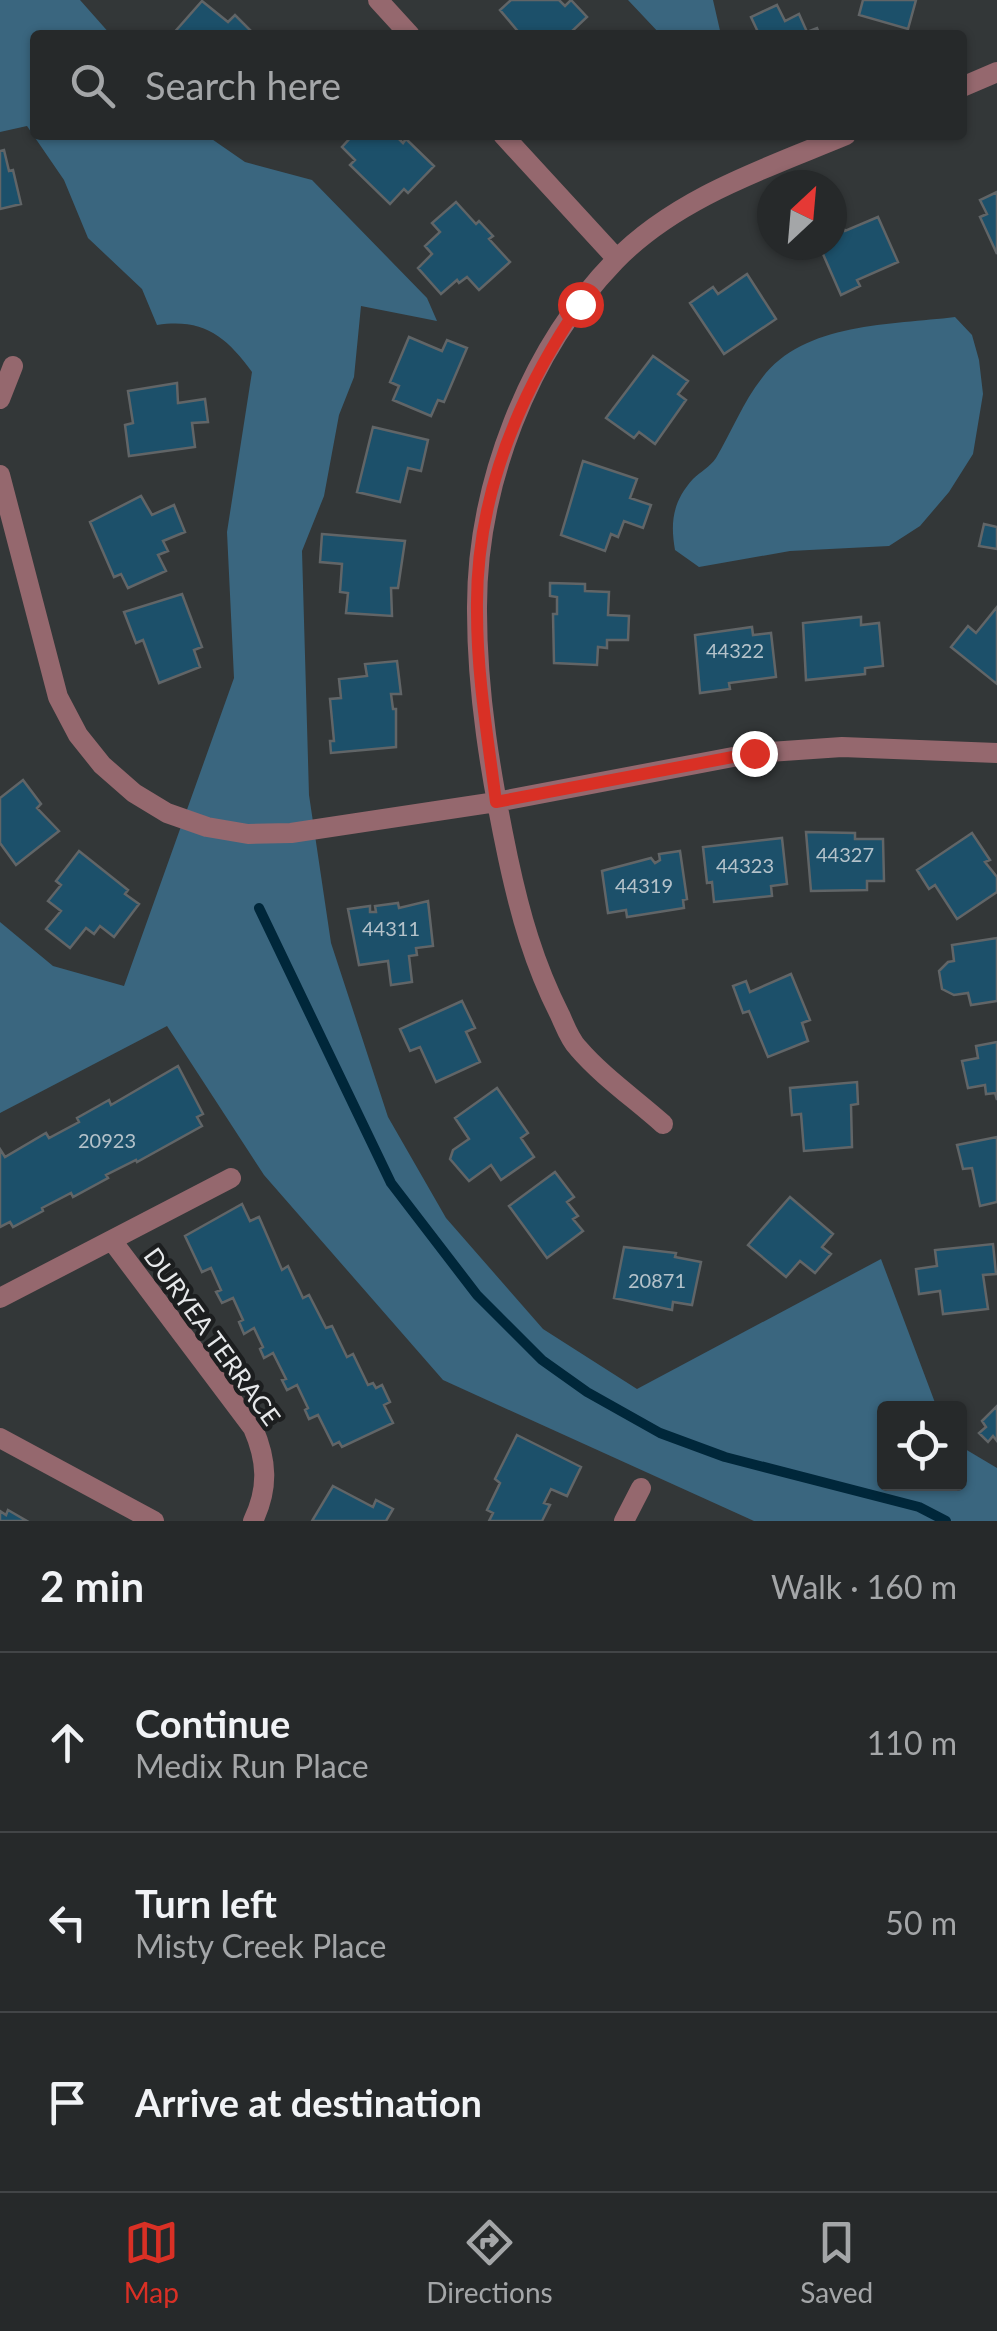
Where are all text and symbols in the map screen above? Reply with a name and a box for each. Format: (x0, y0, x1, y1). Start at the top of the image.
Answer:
search box (30, 30, 967, 140)
icon: search (65, 58, 120, 113)
text: Search here (145, 62, 341, 108)
north arrow (757, 170, 847, 260)
route start (558, 282, 604, 328)
house number: 44322 (706, 638, 764, 662)
route end (732, 731, 778, 777)
house number: 44327 (816, 842, 874, 866)
house number: 44323 (716, 853, 774, 877)
house number: 44319 (615, 873, 673, 897)
house number: 44311 (362, 916, 420, 940)
house number: 20923 (78, 1128, 136, 1152)
street label: DURYEA TERRACE (138, 1241, 288, 1431)
house number: 20871 (628, 1268, 686, 1292)
map controls (877, 1401, 967, 1491)
button: locate (877, 1401, 967, 1491)
text: 2 min (40, 1561, 144, 1611)
text: Walk · 160 m (771, 1567, 957, 1606)
text: Continue (135, 1700, 290, 1746)
icon: ahead (40, 1715, 95, 1770)
text: 110 m (867, 1723, 957, 1762)
text: Medix Run Place (135, 1746, 369, 1785)
text: Turn left (135, 1880, 277, 1926)
icon: left (40, 1895, 95, 1950)
text: 50 m (885, 1903, 957, 1942)
text: Misty Creek Place (135, 1926, 386, 1965)
icon: arrive (40, 2075, 95, 2130)
text: Arrive at destination (135, 2079, 482, 2125)
tab: Map (124, 2215, 179, 2309)
tab: Directions (426, 2215, 553, 2309)
tab: Saved (800, 2215, 873, 2309)

